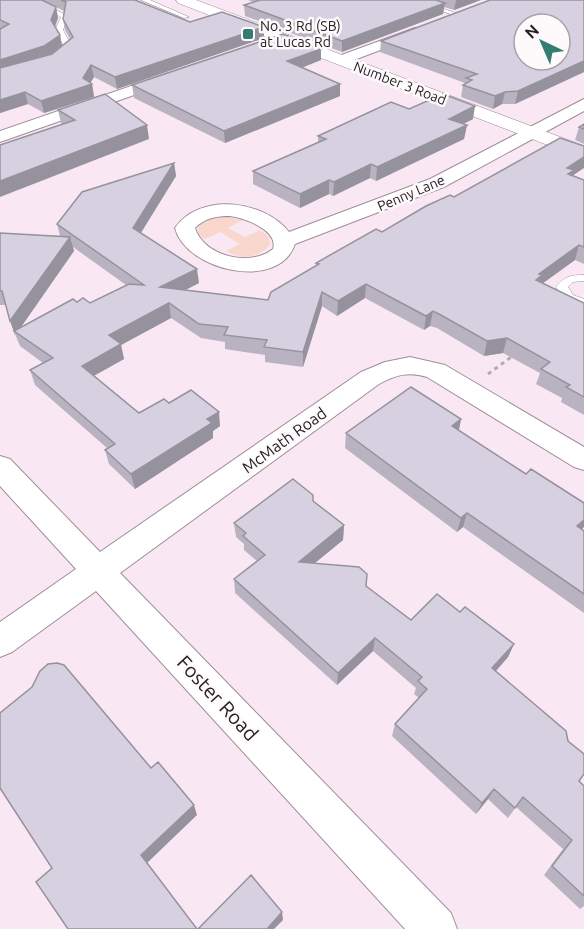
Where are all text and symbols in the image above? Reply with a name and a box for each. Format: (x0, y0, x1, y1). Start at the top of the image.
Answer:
north arrow (512, 12, 572, 72)
place label: No. 3 Rd (SB) at Lucas Rd (260, 18, 341, 50)
text: N (521, 21, 542, 42)
marker: No. 3 Rd (SB) at Lucas Rd (241, 27, 255, 41)
street label: Number 3 Road (351, 58, 449, 108)
street label: Penny Lane (375, 172, 447, 214)
street label: McMath Road (238, 403, 330, 477)
street label: Foster Road (173, 651, 263, 745)

